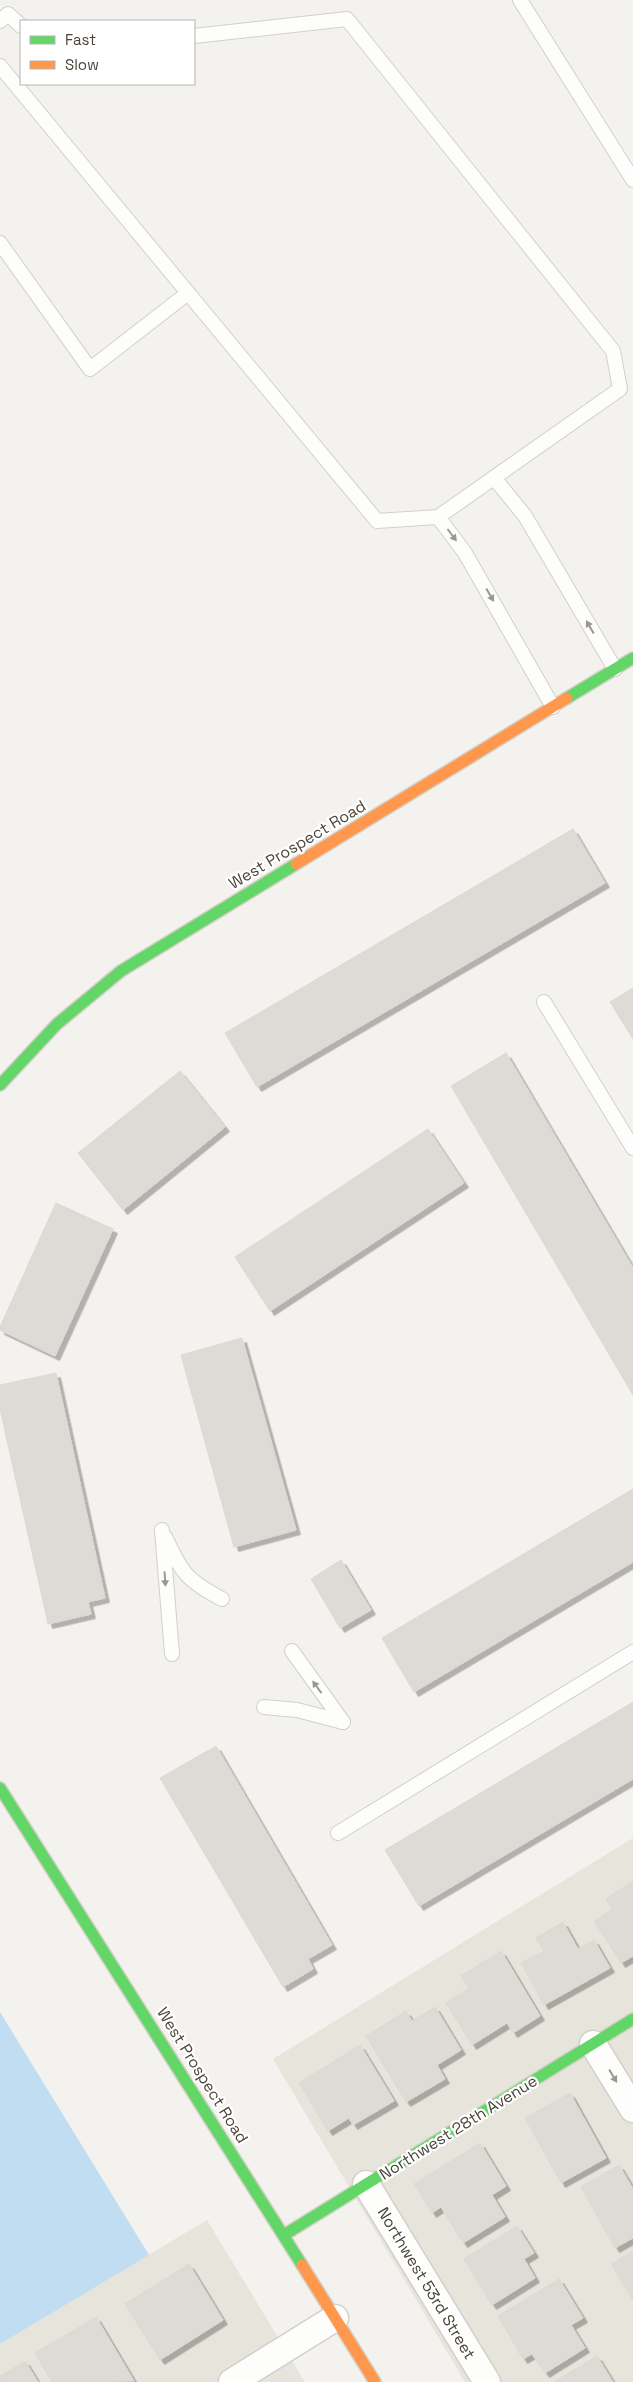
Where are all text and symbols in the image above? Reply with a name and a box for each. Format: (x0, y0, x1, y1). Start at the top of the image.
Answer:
legend (20, 20, 195, 85)
text: Fast (65, 30, 96, 49)
text: Slow (65, 55, 99, 74)
one-way arrow (447, 528, 457, 542)
one-way arrow (485, 589, 494, 602)
one-way arrow (585, 620, 594, 633)
street label: West Prospect Road (225, 795, 370, 894)
one-way arrow (161, 1571, 169, 1587)
one-way arrow (312, 1680, 322, 1694)
street label: West Prospect Road (152, 2003, 253, 2147)
street label: Northwest 28th Avenue (375, 2070, 541, 2185)
one-way arrow (609, 2070, 618, 2083)
street label: Northwest 53rd Street (373, 2203, 480, 2363)

